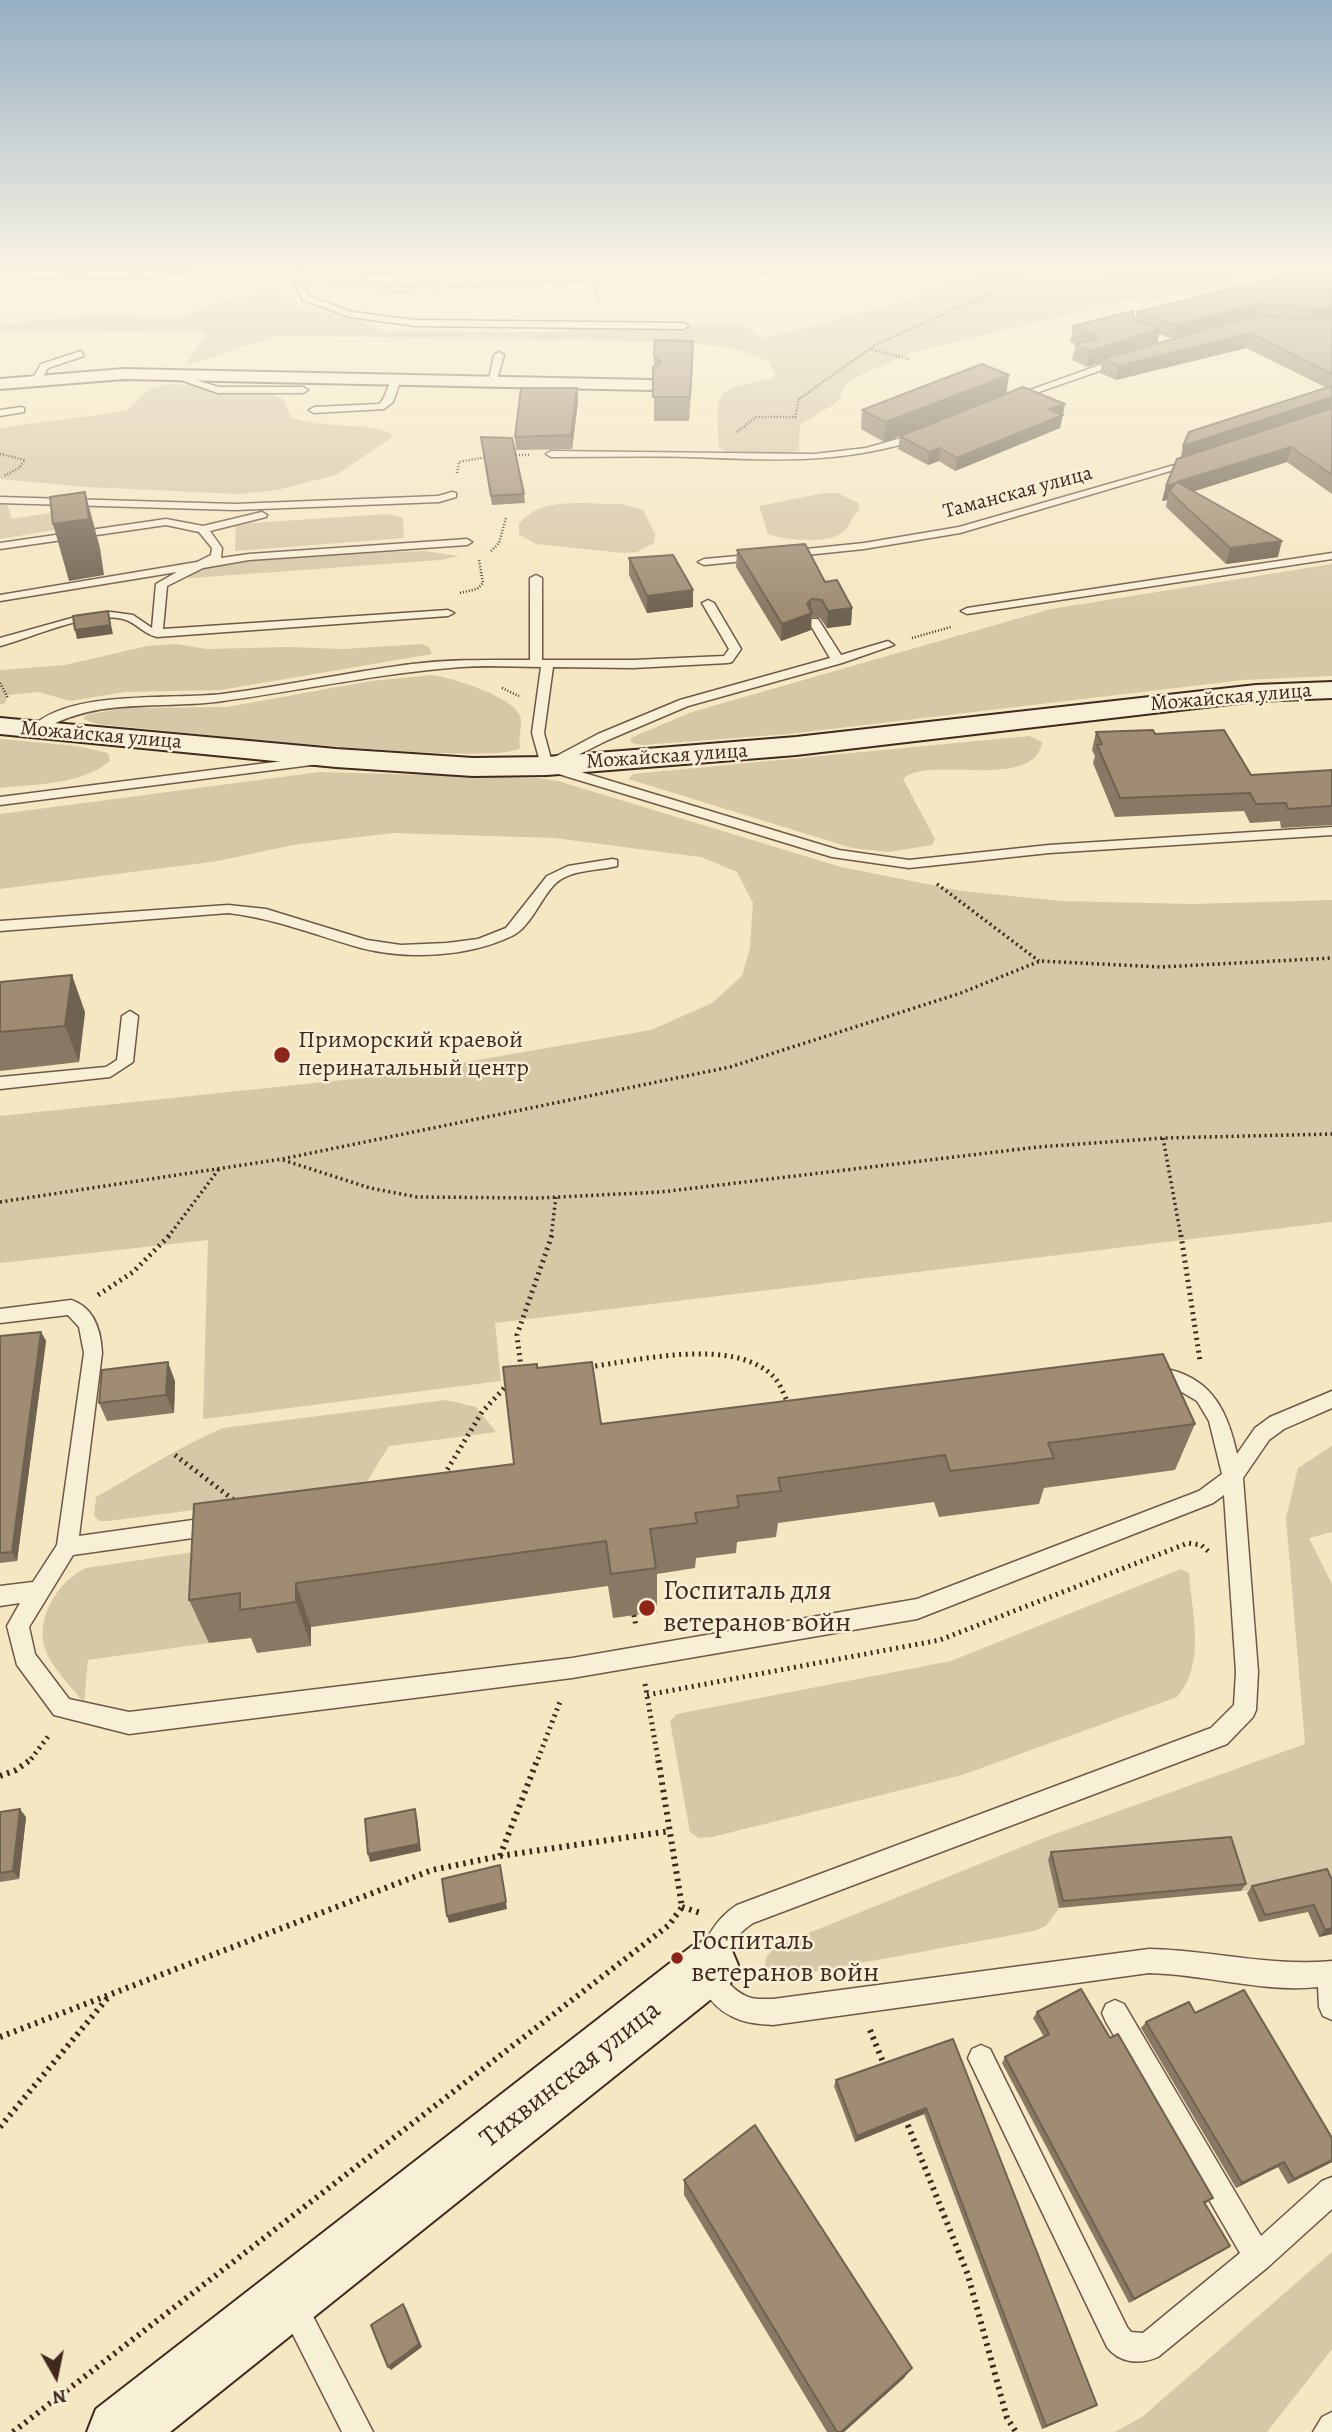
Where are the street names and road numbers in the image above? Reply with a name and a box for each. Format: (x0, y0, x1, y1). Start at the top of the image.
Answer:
street label: Таманская улица (941, 461, 1095, 525)
street label: Можайская улица (1149, 678, 1313, 718)
street label: Можайская улица (19, 716, 183, 756)
street label: Можайская улица (585, 739, 749, 775)
street label: Тихвинская улица (474, 1994, 668, 2156)

